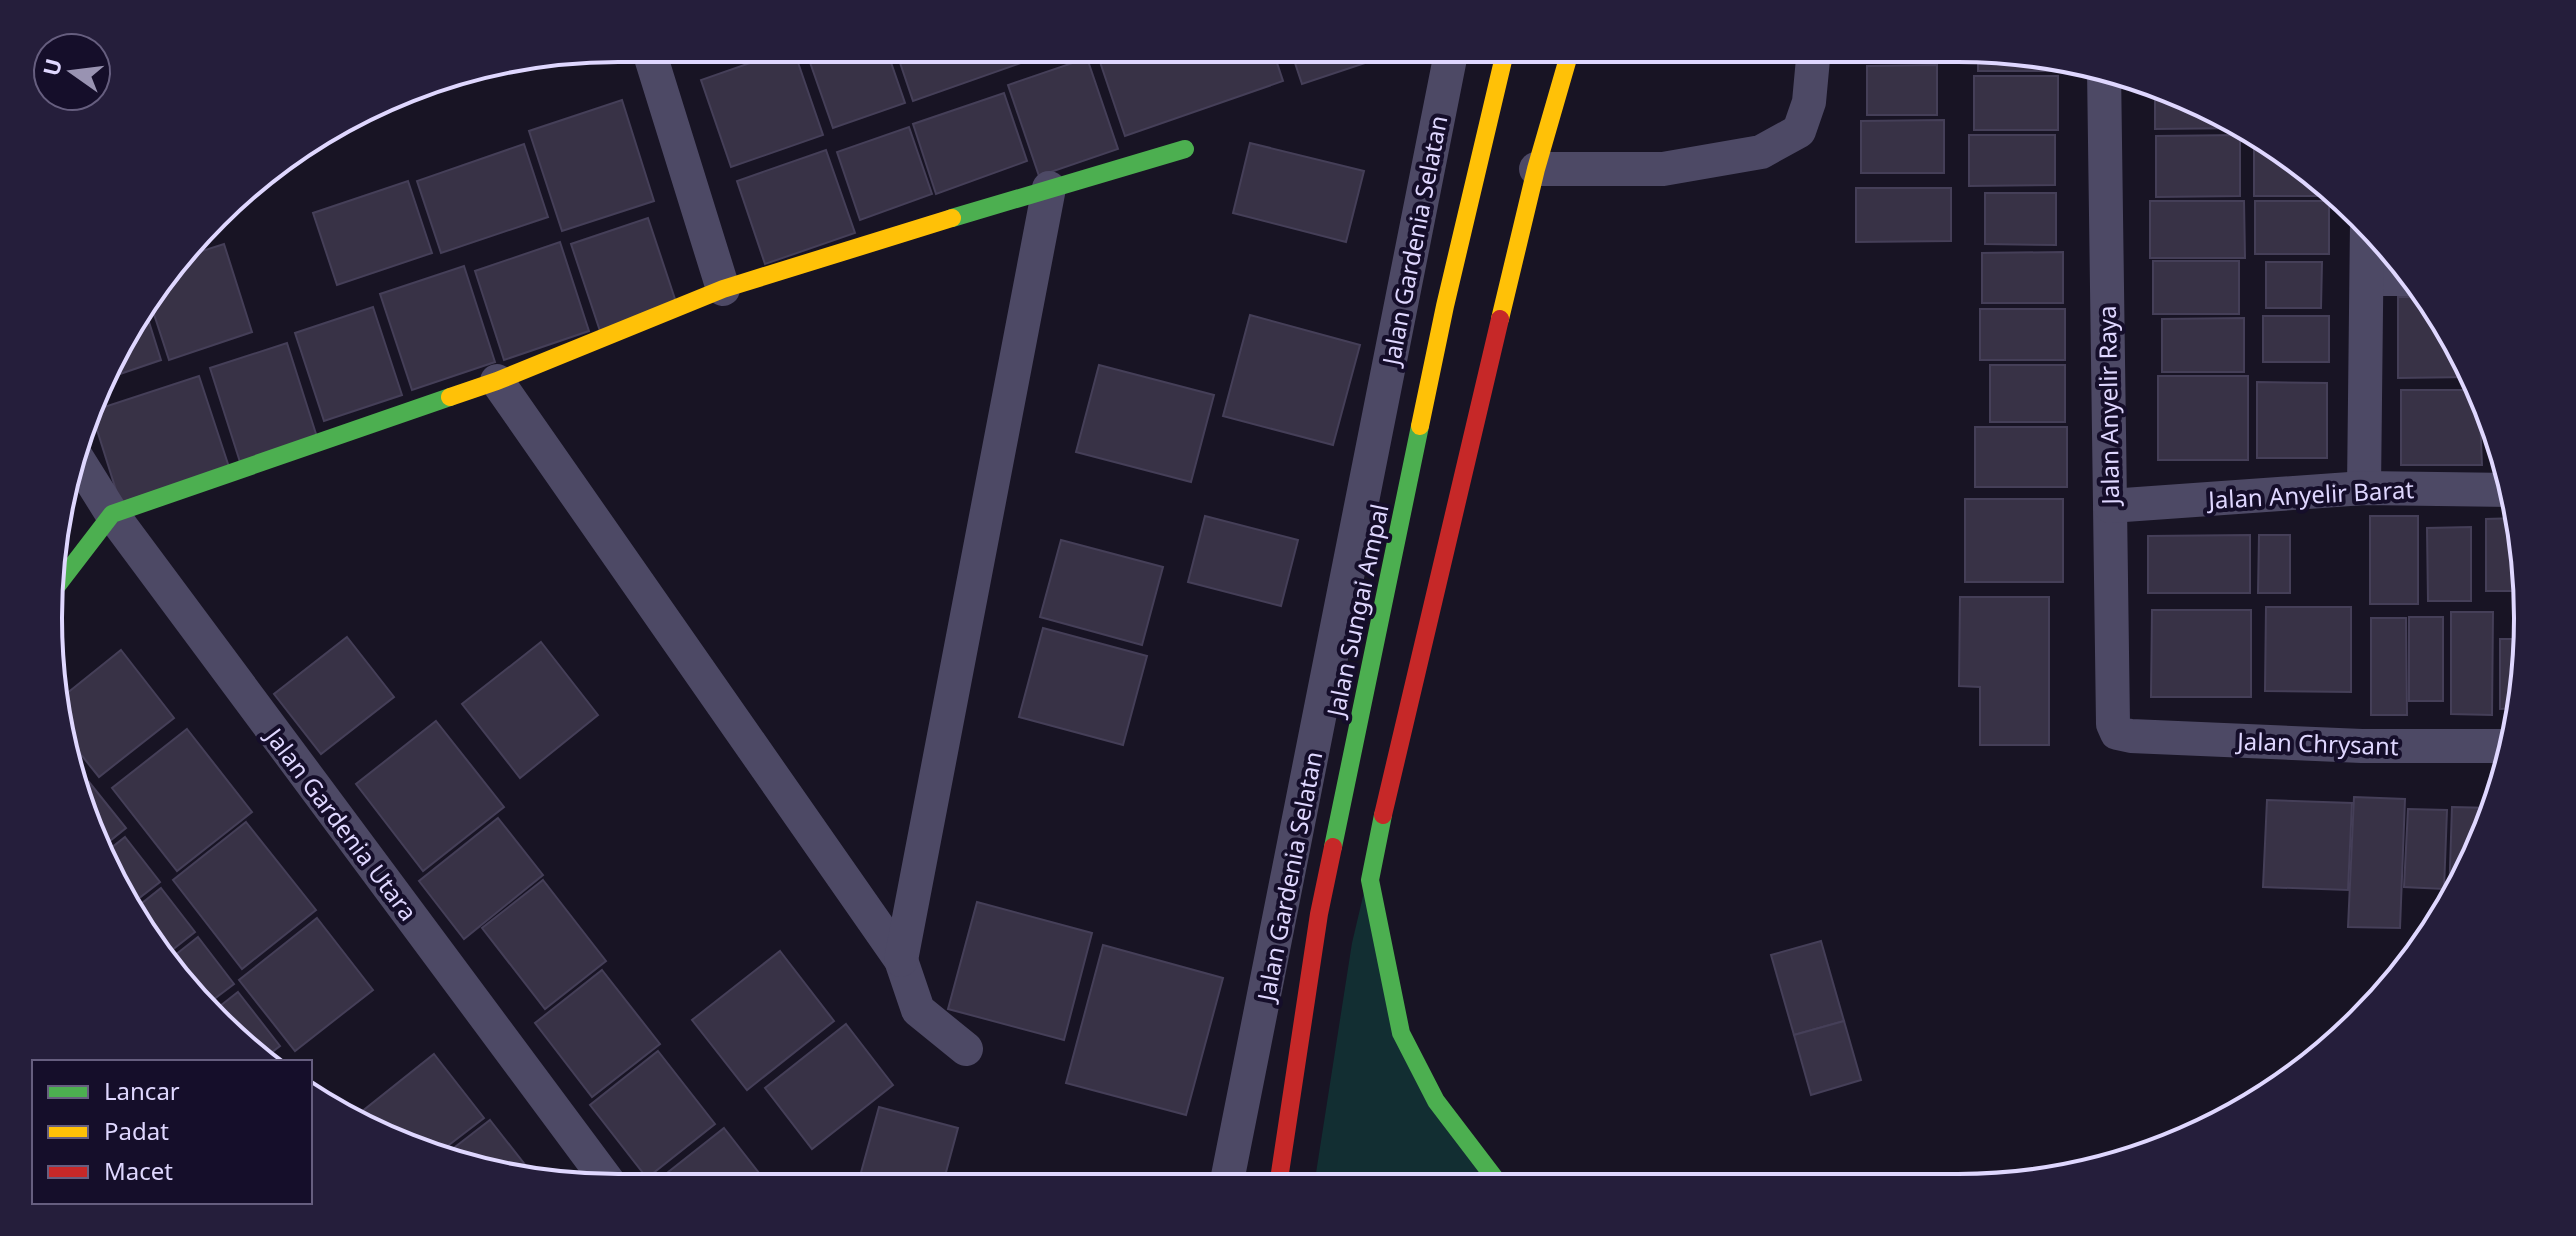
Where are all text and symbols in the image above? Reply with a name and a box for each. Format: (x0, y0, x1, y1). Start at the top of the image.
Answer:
north arrow (32, 32, 112, 112)
text: U (35, 55, 68, 79)
street label: Jalan Gardenia Selatan (1373, 112, 1454, 370)
street label: Jalan Anyelir Raya (2090, 305, 2126, 507)
street label: Jalan Anyelir Barat (2205, 472, 2415, 516)
street label: Jalan Sungai Ampal (1318, 501, 1396, 721)
street label: Jalan Gardenia Utara (258, 720, 425, 927)
street label: Jalan Chrysant (2235, 724, 2400, 762)
street label: Jalan Gardenia Selatan (1248, 748, 1329, 1006)
legend (32, 1060, 312, 1204)
text: Lancar (104, 1074, 180, 1107)
text: Padat (104, 1114, 169, 1147)
text: Macet (104, 1154, 173, 1187)

